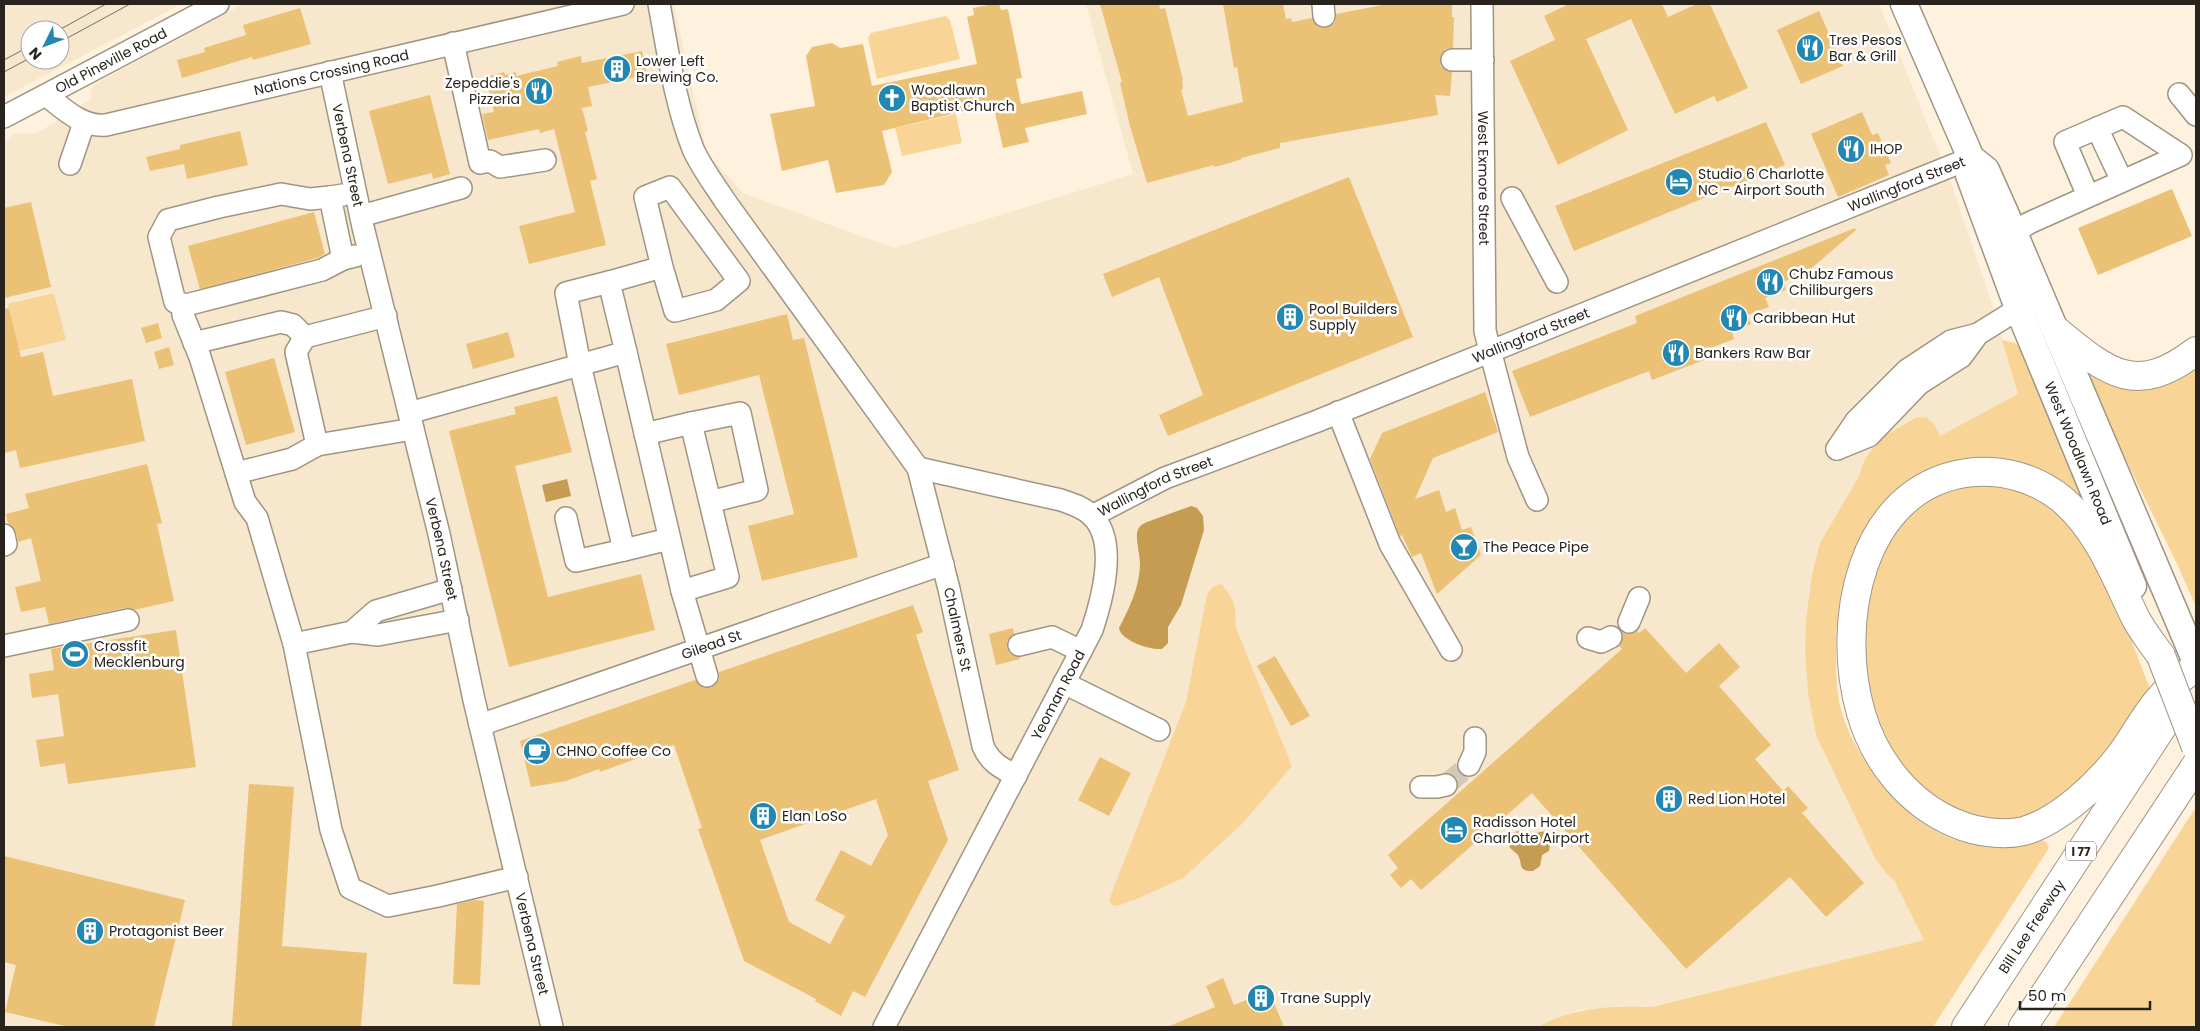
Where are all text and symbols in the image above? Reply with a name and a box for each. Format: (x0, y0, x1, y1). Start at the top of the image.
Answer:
north arrow (20, 20, 70, 70)
street label: Old Pineville Road (52, 23, 170, 98)
place label: Tres Pesos Bar & Grill (1829, 30, 1902, 66)
restaurant icon: Tres Pesos Bar & Grill (1795, 33, 1825, 63)
text: N (24, 43, 46, 64)
street label: Nations Crossing Road (252, 44, 411, 100)
place label: Lower Left Brewing Co. (636, 51, 718, 87)
building icon: Lower Left Brewing Co. (602, 54, 632, 84)
place label: Zepeddie's Pizzeria (445, 73, 520, 109)
restaurant icon: Zepeddie's Pizzeria (524, 76, 554, 106)
place label: Woodlawn Baptist Church (911, 80, 1015, 116)
church icon: Woodlawn Baptist Church (877, 83, 907, 113)
street label: Verbena Street (327, 102, 368, 208)
street label: West Exmore Street (1473, 111, 1494, 245)
restaurant icon: IHOP (1836, 134, 1866, 164)
place label: IHOP (1870, 139, 1902, 159)
street label: Wallingford Street (1845, 151, 1968, 217)
place label: Studio 6 Charlotte NC - Airport South (1698, 164, 1825, 200)
hotel icon: Studio 6 Charlotte NC - Airport South (1664, 167, 1694, 197)
place label: Chubz Famous Chiliburgers (1789, 264, 1893, 300)
restaurant icon: Chubz Famous Chiliburgers (1755, 267, 1785, 297)
place label: Pool Builders Supply (1309, 299, 1397, 335)
building icon: Pool Builders Supply (1275, 302, 1305, 332)
street label: Wallingford Street (1469, 303, 1592, 368)
restaurant icon: Caribbean Hut (1719, 303, 1749, 333)
place label: Caribbean Hut (1753, 308, 1855, 328)
restaurant icon: Bankers Raw Bar (1661, 338, 1691, 368)
place label: Bankers Raw Bar (1695, 343, 1811, 363)
street label: West Woodlawn Road (2040, 379, 2117, 528)
street label: Wallingford Street (1094, 451, 1216, 521)
street label: Verbena Street (420, 496, 463, 602)
bar icon: The Peace Pipe (1449, 532, 1479, 562)
place label: The Peace Pipe (1483, 537, 1589, 557)
street label: Chalmers St (939, 586, 977, 673)
street label: Gilead St (679, 625, 744, 664)
place label: Crossfit Mecklenburg (94, 636, 185, 672)
sports icon: Crossfit Mecklenburg (60, 639, 90, 669)
street label: Yeoman Road (1026, 646, 1090, 743)
cafe icon: CHNO Coffee Co (522, 736, 552, 766)
place label: CHNO Coffee Co (556, 741, 671, 761)
building icon: Red Lion Hotel (1654, 784, 1684, 814)
place label: Red Lion Hotel (1688, 789, 1785, 809)
building icon: Elan LoSo (748, 801, 778, 831)
place label: Elan LoSo (782, 806, 847, 826)
place label: Radisson Hotel Charlotte Airport (1473, 812, 1589, 848)
hotel icon: Radisson Hotel Charlotte Airport (1439, 815, 1469, 845)
road number: I 77 (2066, 841, 2096, 860)
street label: Bill Lee Freeway (1994, 876, 2070, 977)
street label: Verbena Street (510, 890, 554, 997)
building icon: Protagonist Beer (75, 916, 105, 946)
place label: Protagonist Beer (109, 921, 224, 941)
scale bar (2020, 978, 2150, 1010)
building icon: Trane Supply (1246, 983, 1276, 1013)
text: 50 m (2028, 985, 2066, 1006)
place label: Trane Supply (1280, 988, 1371, 1008)

